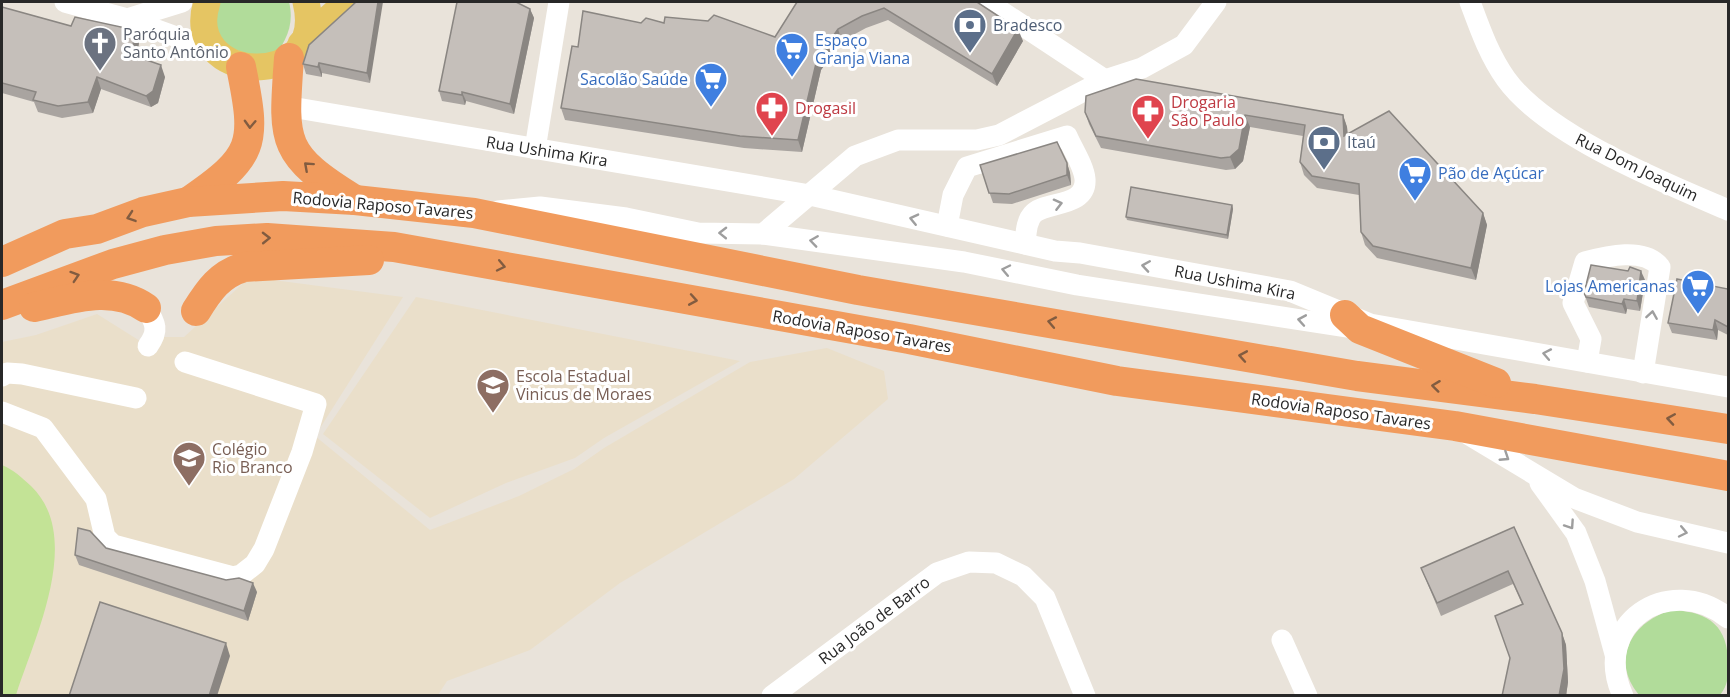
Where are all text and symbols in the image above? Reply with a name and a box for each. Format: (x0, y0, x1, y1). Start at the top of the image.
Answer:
bank icon: Bradesco (952, 7, 988, 54)
place label: Bradesco (993, 14, 1062, 36)
place label: Paróquia Santo Antônio (123, 23, 229, 63)
church icon: Paróquia Santo Antônio (82, 25, 118, 72)
place label: Espaço Granja Viana (815, 29, 910, 69)
supermarket icon: Espaço Granja Viana (774, 31, 810, 78)
supermarket icon: Sacolão Saúde (693, 61, 729, 108)
place label: Sacolão Saúde (580, 68, 688, 90)
pharmacy icon: Drogasil (754, 90, 790, 137)
place label: Drogaria São Paulo (1171, 91, 1244, 131)
pharmacy icon: Drogaria São Paulo (1130, 93, 1166, 140)
place label: Drogasil (795, 97, 856, 119)
one-way arrow (243, 120, 256, 129)
bank icon: Itaú (1306, 124, 1342, 171)
street label: Rua Dom Joaquim (1572, 128, 1702, 206)
street label: Rua Ushima Kira (485, 131, 609, 171)
place label: Itaú (1347, 131, 1376, 153)
supermarket icon: Pão de Açúcar (1397, 155, 1433, 202)
one-way arrow (304, 162, 315, 173)
place label: Pão de Açúcar (1438, 162, 1544, 184)
street label: Rodovia Raposo Tavares (292, 186, 474, 224)
one-way arrow (1053, 198, 1063, 211)
one-way arrow (126, 209, 137, 222)
one-way arrow (910, 213, 920, 226)
one-way arrow (719, 227, 728, 240)
one-way arrow (261, 232, 270, 244)
one-way arrow (809, 236, 818, 248)
one-way arrow (495, 258, 505, 271)
street label: Rua Ushima Kira (1173, 259, 1297, 305)
one-way arrow (1142, 260, 1151, 272)
one-way arrow (1002, 265, 1012, 278)
supermarket icon: Lojas Americanas (1680, 268, 1716, 315)
one-way arrow (70, 271, 80, 284)
place label: Lojas Americanas (1545, 275, 1675, 297)
one-way arrow (688, 294, 697, 306)
street label: Rodovia Raposo Tavares (771, 304, 953, 358)
one-way arrow (1646, 310, 1658, 320)
one-way arrow (1298, 314, 1308, 327)
one-way arrow (1047, 316, 1057, 329)
one-way arrow (1542, 348, 1552, 361)
one-way arrow (1239, 351, 1248, 363)
place label: Escola Estadual Vinicus de Moraes (516, 365, 652, 405)
school or university icon: Escola Estadual Vinicus de Moraes (475, 367, 511, 414)
one-way arrow (1431, 381, 1441, 393)
street label: Rodovia Raposo Tavares (1250, 387, 1432, 435)
one-way arrow (1666, 414, 1675, 426)
place label: Colégio Rio Branco (212, 438, 293, 478)
school or university icon: Colégio Rio Branco (171, 440, 207, 487)
one-way arrow (1498, 450, 1509, 461)
one-way arrow (1563, 519, 1574, 530)
one-way arrow (1678, 525, 1688, 538)
street label: Rua João de Barro (814, 571, 934, 669)

